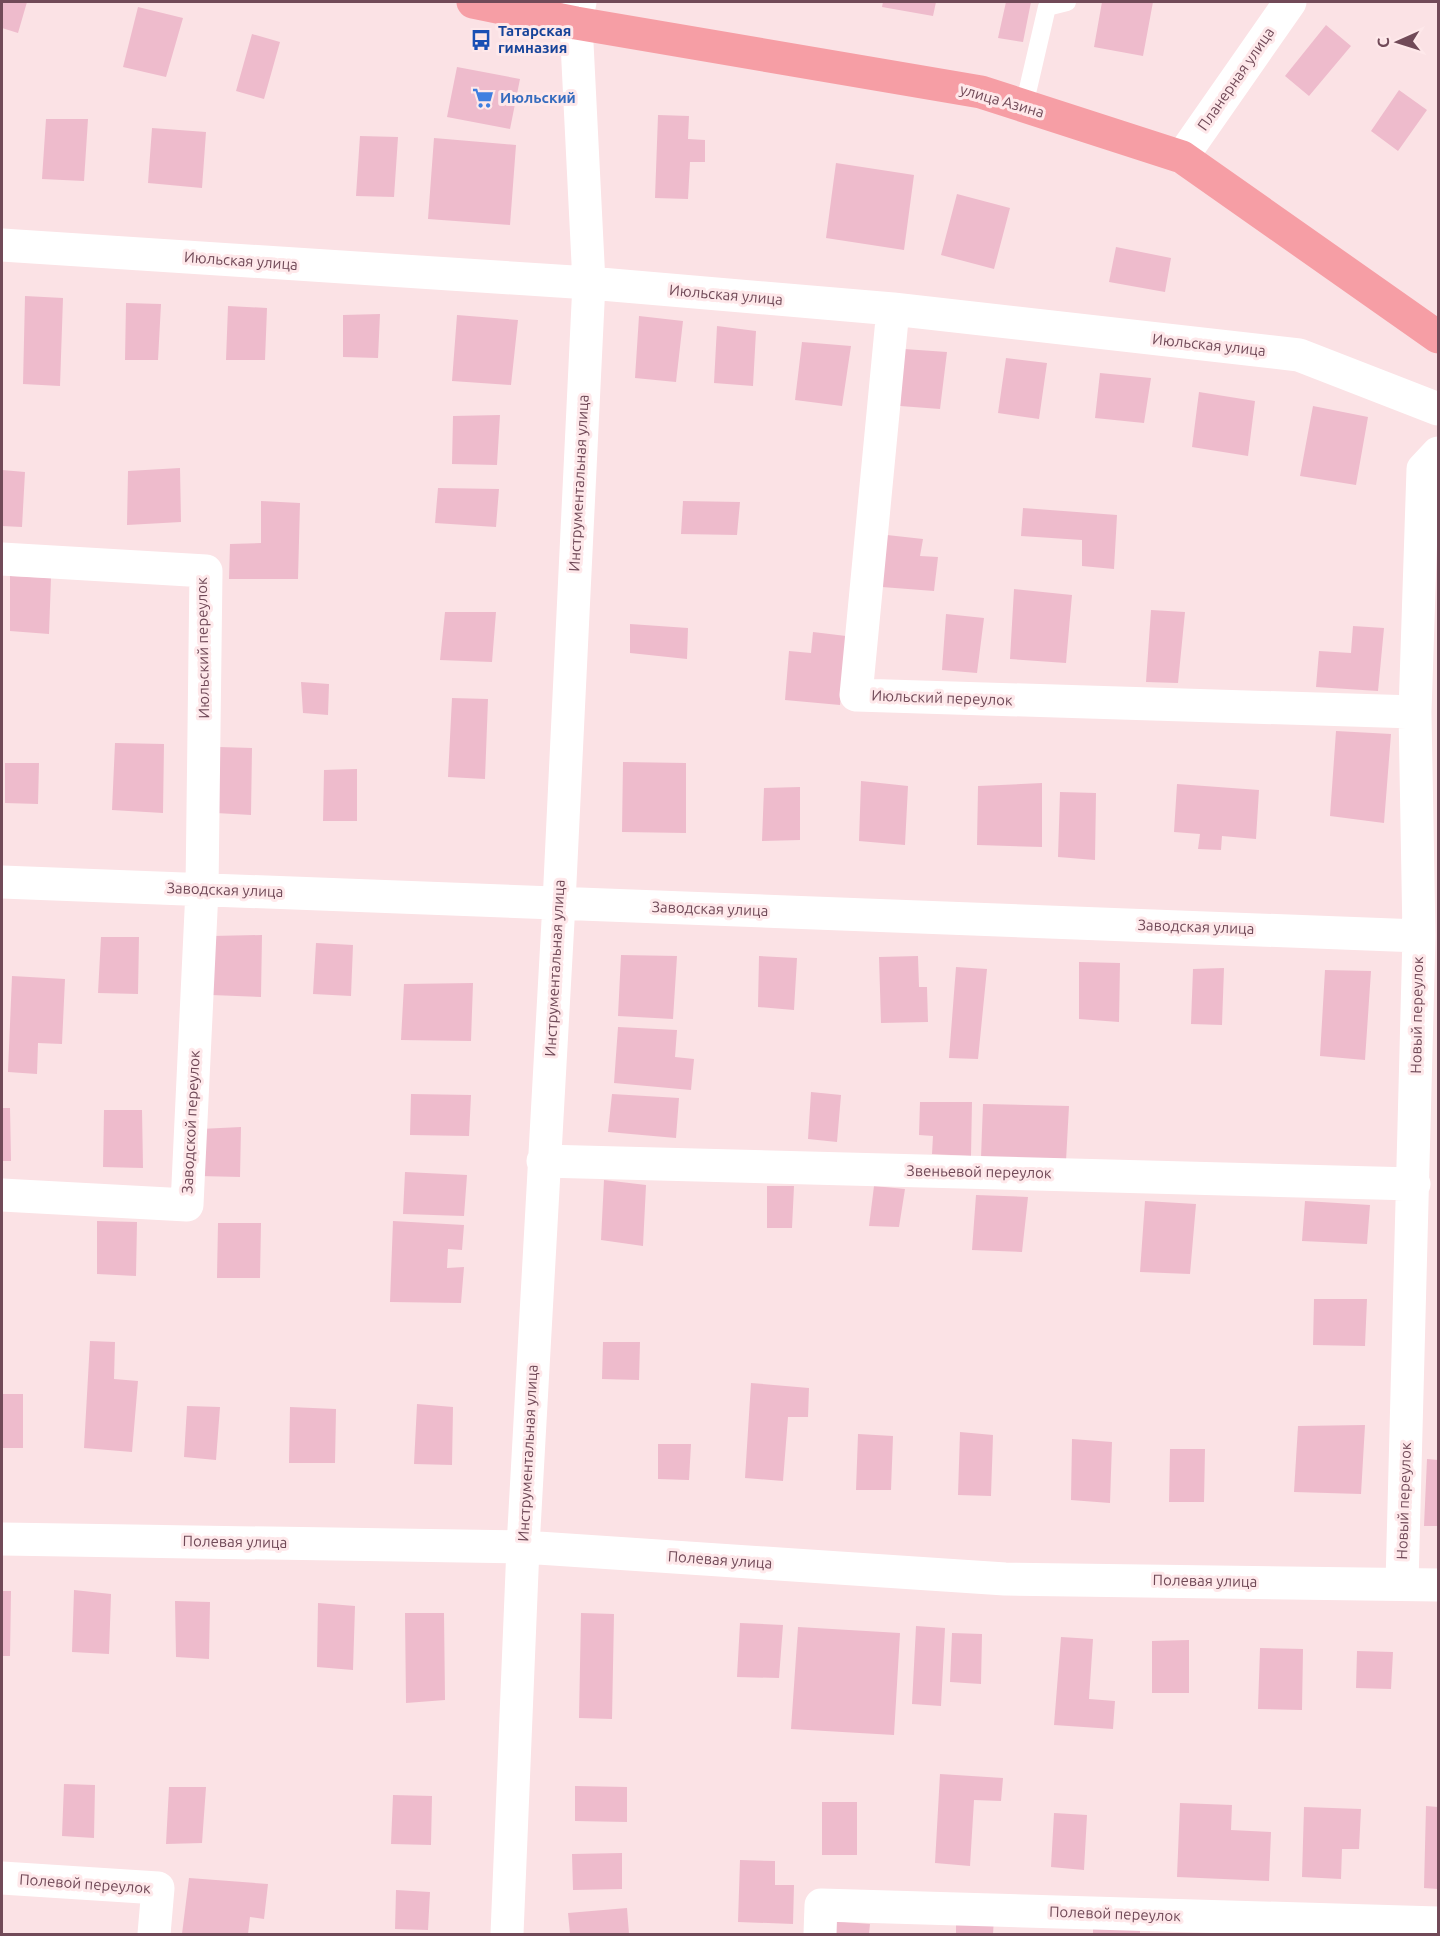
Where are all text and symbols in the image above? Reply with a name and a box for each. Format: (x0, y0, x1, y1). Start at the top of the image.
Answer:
north arrow (1368, 12, 1428, 72)
place label: Татарская гимназия (498, 22, 571, 56)
street label: Планерная улица (1194, 24, 1277, 133)
bus stop icon: Татарская гимназия (469, 28, 493, 52)
text: С (1374, 37, 1392, 48)
street label: улица Азина (958, 80, 1046, 121)
supermarket icon: Июльский (471, 86, 495, 110)
place label: Июльский (500, 89, 576, 106)
street label: Июльская улица (184, 248, 299, 273)
street label: Июльская улица (668, 281, 784, 308)
street label: Июльская улица (1151, 330, 1267, 359)
street label: Инструментальная улица (565, 394, 592, 572)
street label: Июльский переулок (193, 577, 212, 719)
street label: Июльский переулок (871, 687, 1013, 708)
street label: Заводская улица (166, 879, 284, 900)
street label: Инструментальная улица (541, 879, 568, 1057)
street label: Заводская улица (651, 898, 769, 919)
street label: Заводская улица (1137, 916, 1255, 937)
street label: Новый переулок (1407, 956, 1426, 1074)
street label: Заводской переулок (178, 1050, 203, 1194)
street label: Звеньевой переулок (906, 1162, 1052, 1181)
street label: Инструментальная улица (514, 1364, 541, 1542)
street label: Новый переулок (1393, 1442, 1414, 1560)
street label: Полевая улица (183, 1532, 288, 1551)
street label: Полевая улица (667, 1547, 773, 1572)
street label: Полевая улица (1153, 1571, 1258, 1590)
street label: Полевой переулок (19, 1870, 152, 1897)
street label: Полевой переулок (1049, 1903, 1181, 1924)

